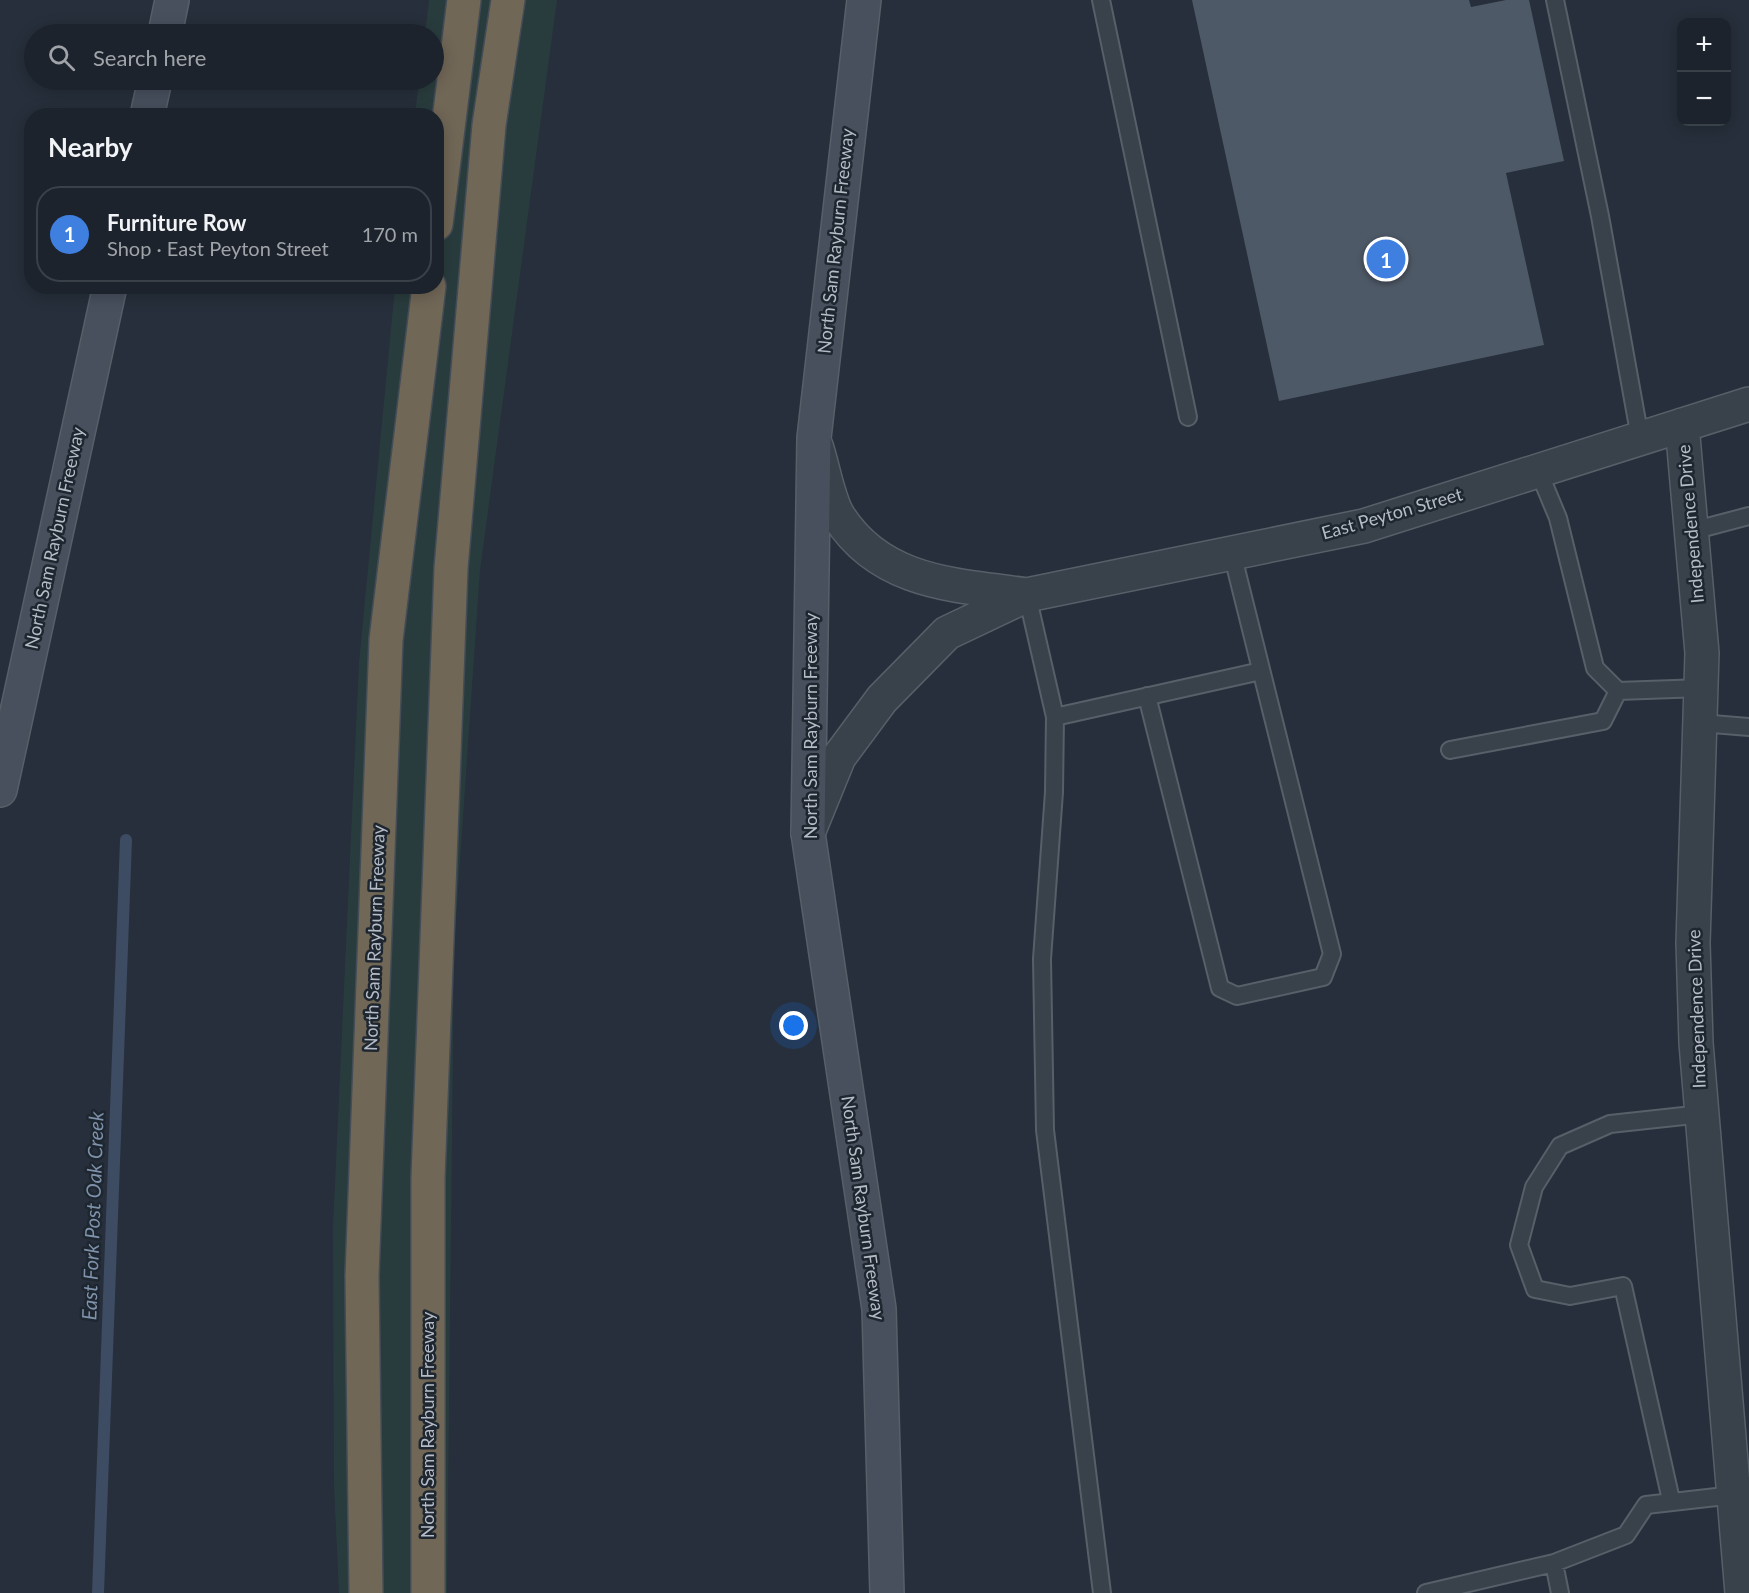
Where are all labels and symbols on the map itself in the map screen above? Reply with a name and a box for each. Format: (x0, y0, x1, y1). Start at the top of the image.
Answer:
street label: North Sam Rayburn Freeway (812, 126, 858, 355)
pin: 1 (1366, 236, 1406, 282)
street label: North Sam Rayburn Freeway (20, 424, 88, 651)
street label: Independence Drive (1672, 444, 1708, 604)
street label: East Peyton Street (1319, 482, 1465, 544)
street label: North Sam Rayburn Freeway (799, 612, 821, 839)
street label: North Sam Rayburn Freeway (359, 824, 389, 1051)
street label: Independence Drive (1682, 929, 1710, 1089)
your location (779, 1011, 808, 1040)
street label: North Sam Rayburn Freeway (837, 1094, 891, 1322)
water label: East Fork Post Oak Creek (76, 1111, 108, 1321)
street label: North Sam Rayburn Freeway (416, 1311, 438, 1538)

